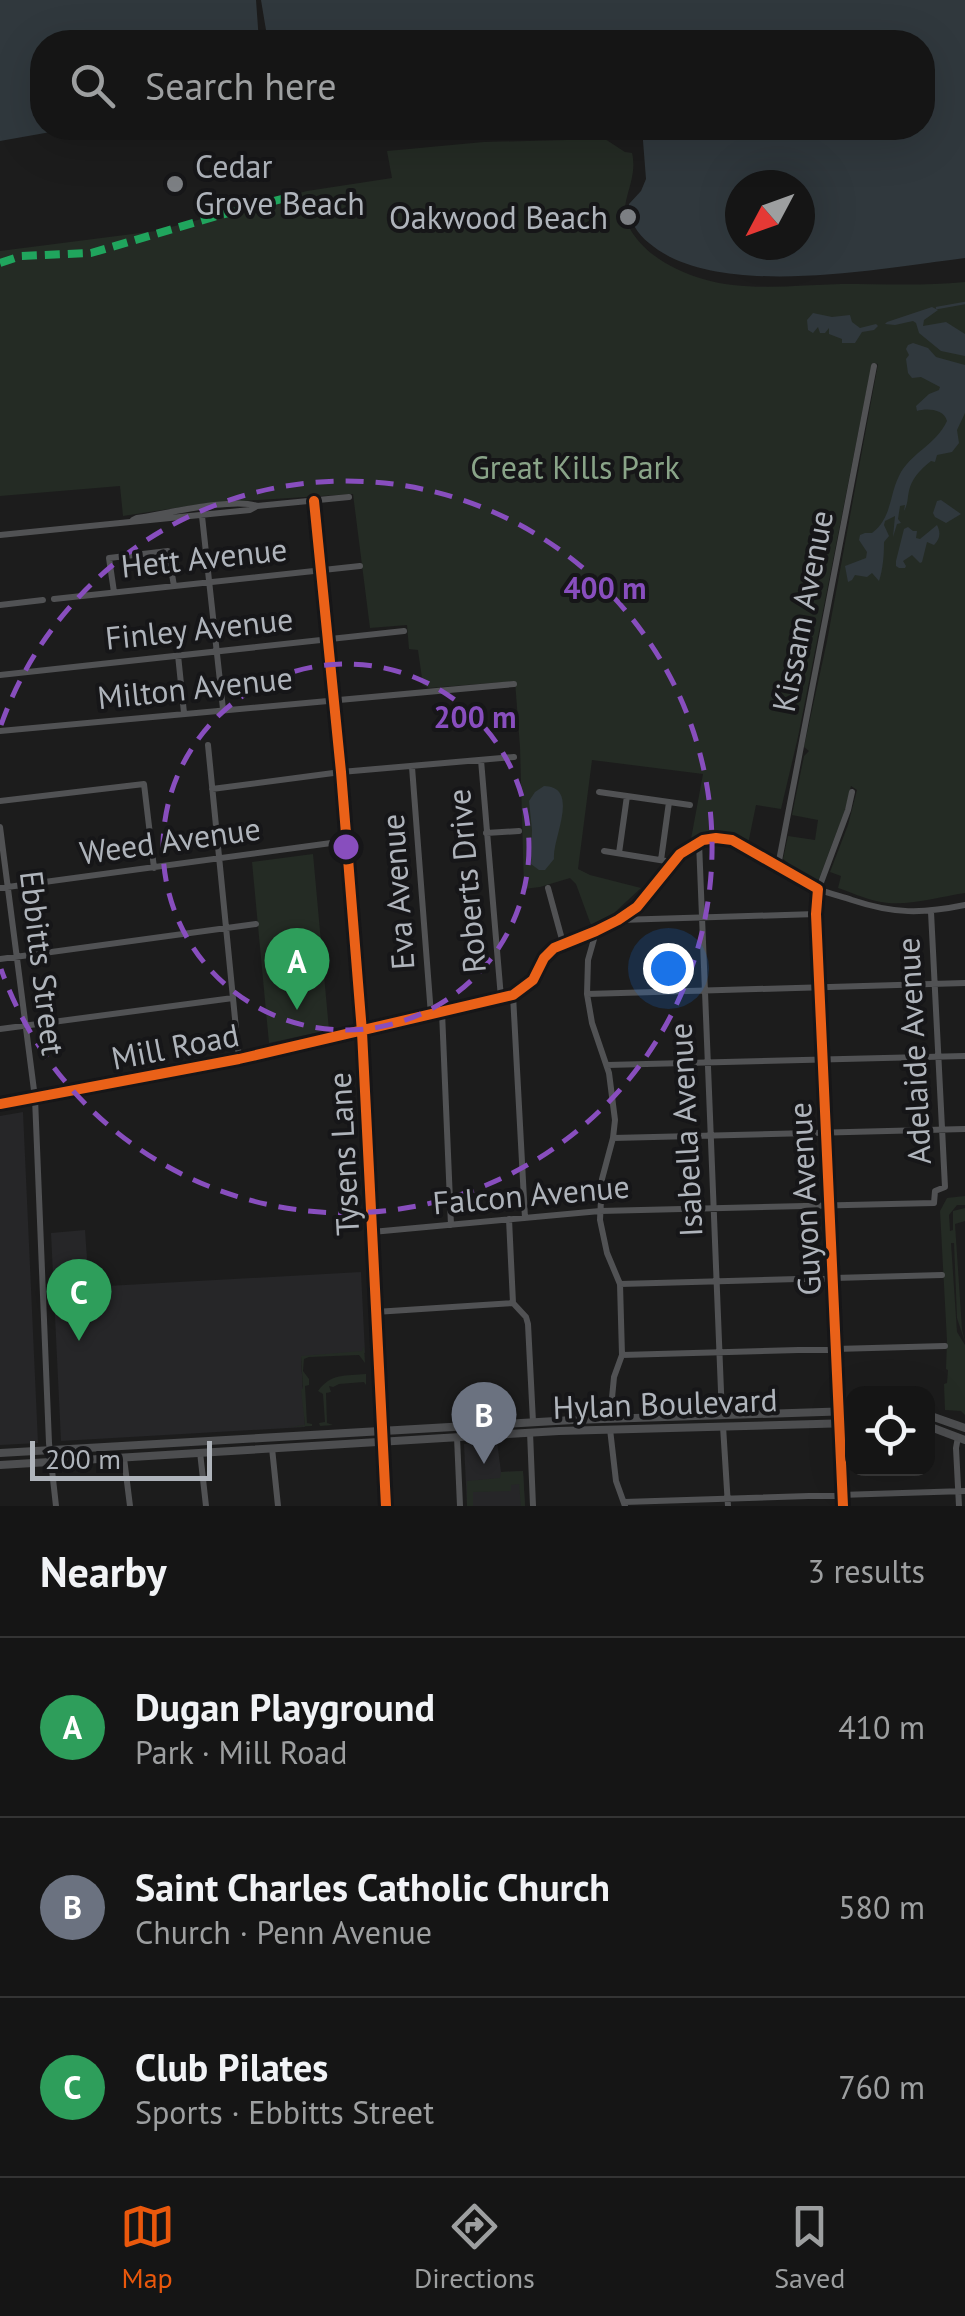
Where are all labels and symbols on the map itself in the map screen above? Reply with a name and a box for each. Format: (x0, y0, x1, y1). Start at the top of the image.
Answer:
place label: Cedar Grove Beach (195, 145, 365, 224)
north arrow (725, 170, 815, 260)
marker: Cedar Grove Beach (164, 173, 186, 195)
place label: Oakwood Beach (389, 196, 608, 238)
marker: Oakwood Beach (617, 206, 639, 228)
park label: Great Kills Park (470, 446, 680, 488)
street label: Kissam Avenue (762, 507, 842, 715)
street label: Hett Avenue (119, 527, 289, 587)
text: 400 m (564, 568, 646, 607)
street label: Finley Avenue (103, 597, 295, 659)
street label: Milton Avenue (95, 656, 295, 718)
text: 200 m (434, 697, 516, 736)
street label: Roberts Drive (437, 787, 495, 975)
street label: Weed Avenue (77, 807, 263, 873)
street label: Eva Avenue (371, 813, 423, 971)
centre of rings (328, 829, 364, 865)
street label: Ebbitts Street (11, 868, 75, 1058)
pin: A (264, 928, 330, 1010)
street label: Adelaide Avenue (886, 937, 940, 1165)
your location (643, 943, 694, 994)
street label: Mill Road (108, 1013, 242, 1079)
street label: Isabella Avenue (658, 1022, 712, 1238)
street label: Tysens Lane (318, 1071, 368, 1237)
street label: Guyon Avenue (778, 1101, 830, 1297)
street label: Falcon Avenue (431, 1164, 631, 1224)
pin: C (46, 1258, 112, 1341)
street label: Hylan Boulevard (552, 1378, 778, 1428)
pin: B (452, 1382, 516, 1464)
scale bar (30, 1436, 212, 1480)

